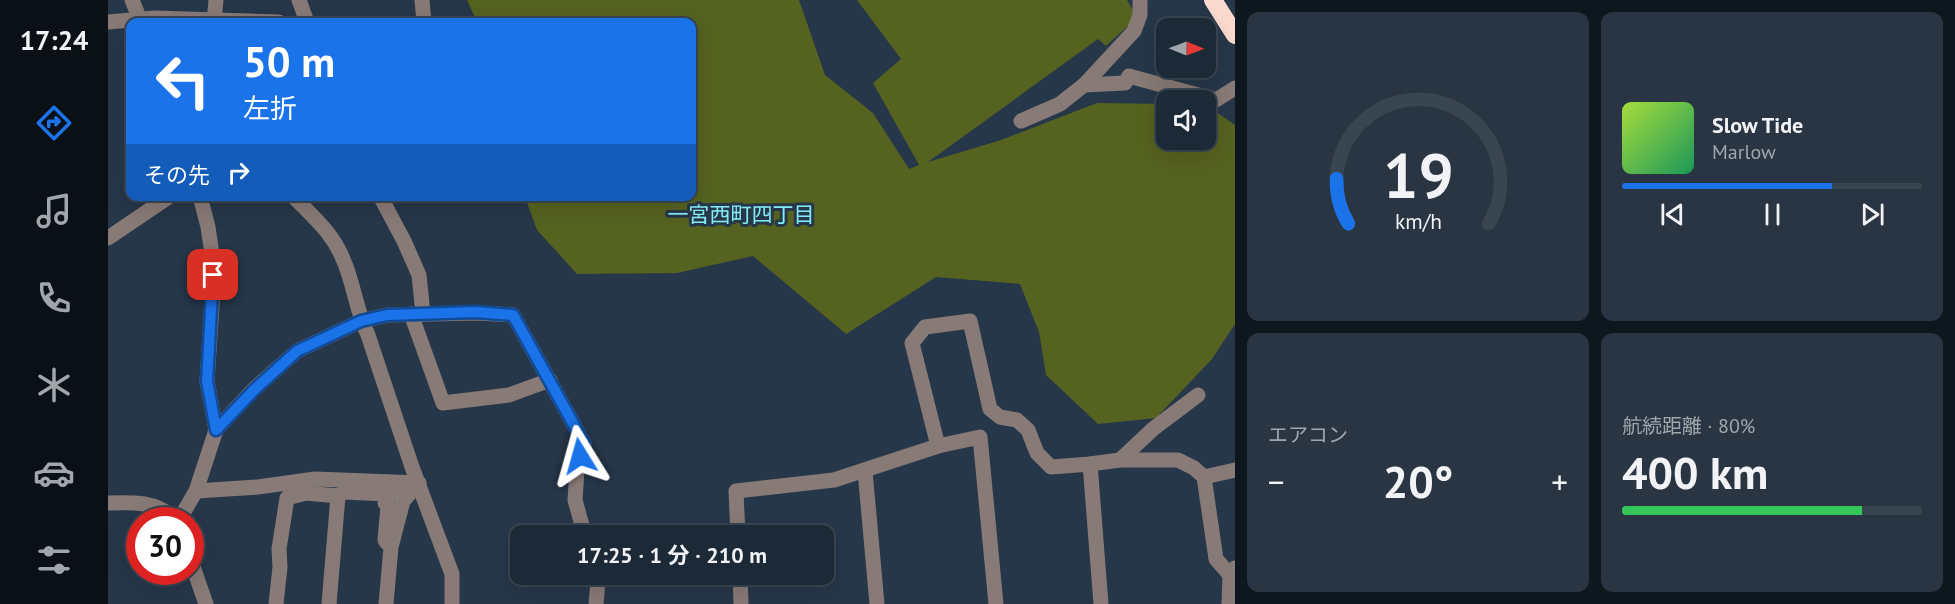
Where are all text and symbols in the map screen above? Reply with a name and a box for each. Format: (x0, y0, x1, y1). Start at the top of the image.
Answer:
north arrow (1156, 18, 1216, 78)
map controls (1156, 18, 1216, 150)
text: 17:24 (20, 23, 88, 57)
text: 50 m (243, 34, 335, 89)
icon: left (144, 42, 222, 120)
button: sound (1156, 90, 1216, 150)
text: 左折 (243, 91, 297, 125)
icon: directions (33, 102, 75, 144)
text: Slow Tide (1712, 111, 1803, 139)
text: 19 (1383, 134, 1453, 215)
text: Marlow (1712, 139, 1776, 165)
icon: right (222, 156, 255, 189)
text: その先 (144, 161, 210, 189)
icon: music (33, 190, 75, 232)
icon: previous (1656, 198, 1689, 231)
icon: pause (1756, 198, 1789, 231)
icon: next (1856, 198, 1889, 231)
district label: 一宮西町四丁目 (668, 201, 815, 228)
text: km/h (1394, 207, 1441, 235)
pin (187, 249, 238, 300)
icon: arrive (196, 258, 229, 291)
icon: phone (33, 277, 75, 319)
icon: climate (33, 364, 75, 406)
text: 航続距離 · 80% (1622, 413, 1755, 439)
text: エアコン (1268, 422, 1348, 448)
position arrow (548, 424, 612, 488)
text: 400 km (1622, 443, 1768, 501)
icon: car (33, 452, 75, 494)
text: 20° (1383, 452, 1453, 510)
text: − (1268, 460, 1285, 503)
text: + (1551, 460, 1568, 503)
speed limit sign: 30 (126, 507, 204, 585)
icon: filters (33, 539, 75, 581)
text: 17:25 · 1 分 · 210 m (577, 541, 767, 569)

